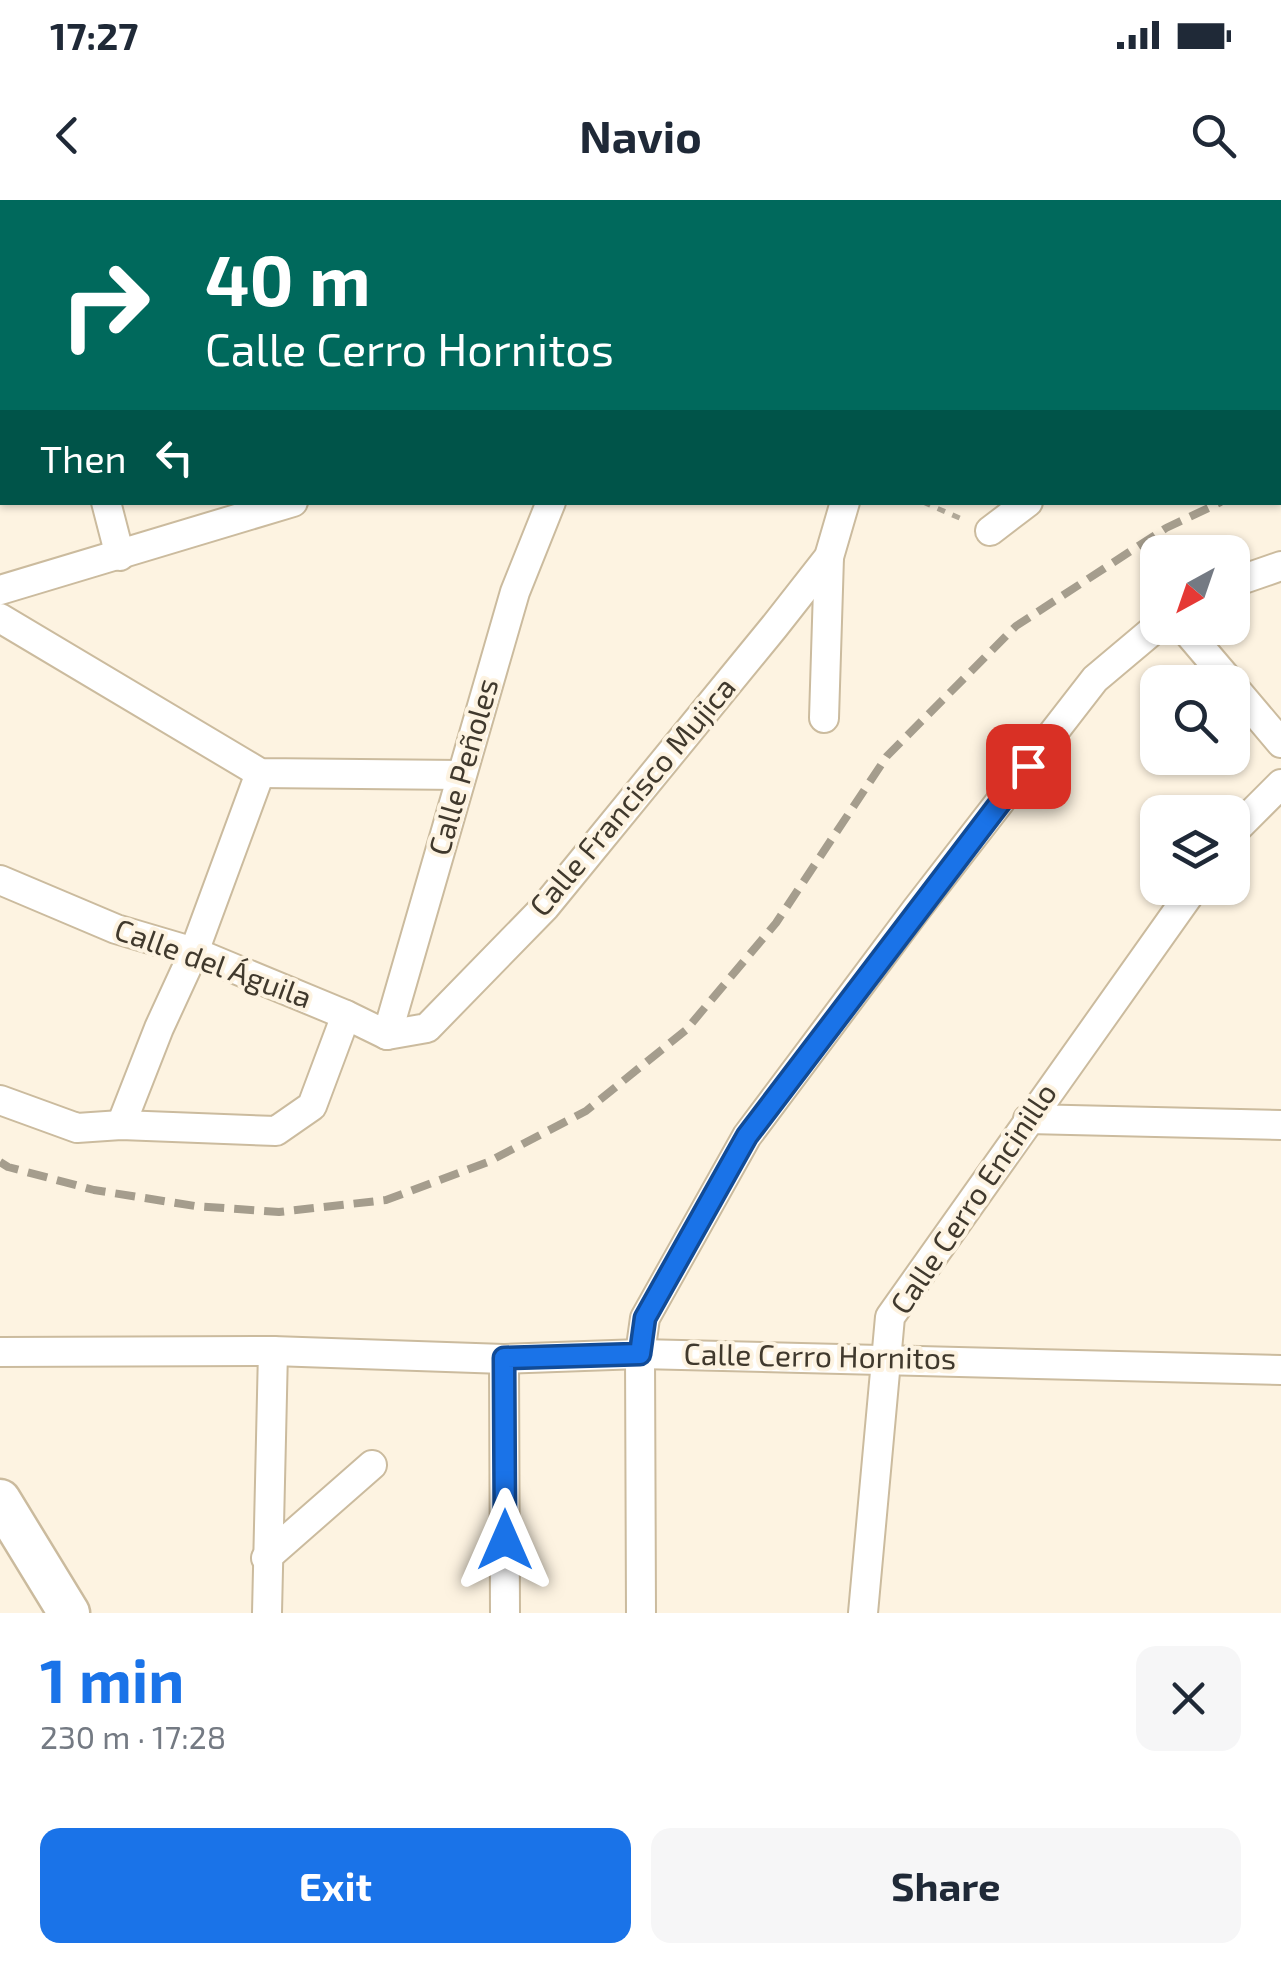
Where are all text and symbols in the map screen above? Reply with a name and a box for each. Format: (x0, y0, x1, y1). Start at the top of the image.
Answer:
text: 17:27 (50, 12, 138, 58)
icon: back (40, 108, 95, 163)
text: Navio (579, 108, 702, 162)
icon: search (1186, 108, 1241, 163)
text: 40 m (205, 236, 371, 320)
icon: right (40, 240, 170, 370)
text: Calle Cerro Hornitos (205, 321, 614, 375)
icon: left (147, 430, 202, 485)
text: Then (40, 435, 127, 481)
north arrow (1140, 535, 1250, 645)
map controls (1140, 535, 1250, 905)
button: search (1140, 665, 1250, 775)
street label: Calle Francisco Mujica (521, 669, 742, 922)
street label: Calle Peñoles (420, 674, 505, 859)
pin (986, 724, 1071, 809)
icon: arrive (1001, 739, 1056, 794)
button: layers (1140, 795, 1250, 905)
street label: Calle del Águila (110, 910, 317, 1014)
street label: Calle Cerro Encinillo (882, 1076, 1063, 1320)
street label: Calle Cerro Hornitos (683, 1335, 957, 1375)
position arrow (453, 1488, 557, 1592)
text: 1 min (40, 1643, 184, 1715)
button: close (1136, 1646, 1241, 1751)
text: 230 m · 17:28 (40, 1717, 226, 1755)
button: Exit (40, 1828, 631, 1943)
button: Share (651, 1828, 1241, 1943)

